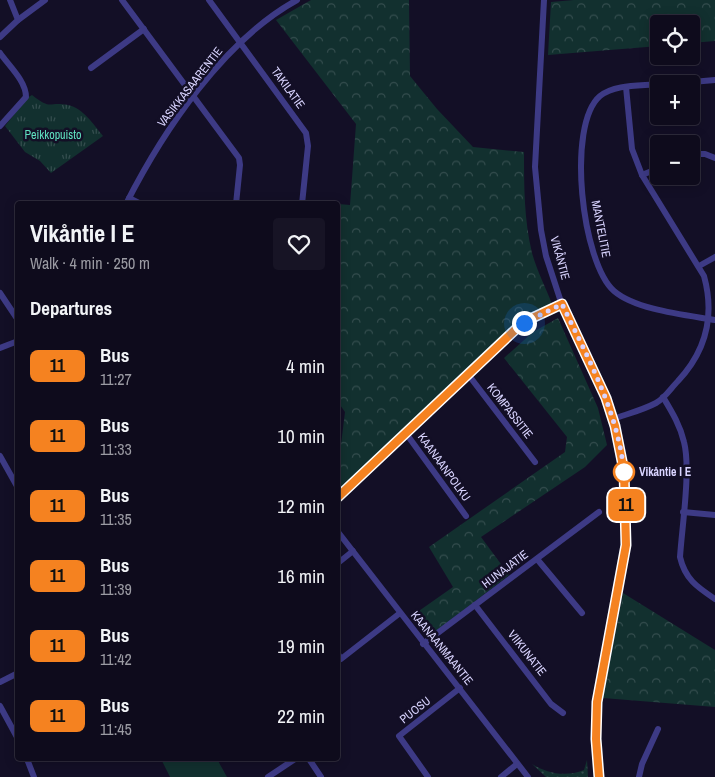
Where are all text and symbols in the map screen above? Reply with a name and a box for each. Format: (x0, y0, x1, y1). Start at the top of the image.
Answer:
map controls (650, 15, 700, 185)
button: locate (650, 15, 700, 65)
street label: VASIKKASAARENTIE (154, 44, 226, 130)
street label: TAKILATIE (267, 64, 309, 112)
button: + (650, 75, 700, 125)
park label: Peikkopuisto (25, 127, 81, 143)
button: − (650, 135, 700, 185)
street label: MANTELITIE (588, 199, 614, 259)
text: Vikåntie I E (30, 217, 135, 249)
button: heart (273, 218, 325, 270)
street label: VIKÅNTIE (546, 234, 574, 282)
text: Walk · 4 min · 250 m (30, 252, 150, 274)
text: Departures (30, 295, 112, 321)
your location (512, 311, 537, 336)
text: Bus (100, 342, 129, 368)
text: 11 (50, 353, 65, 378)
text: 4 min (286, 353, 325, 379)
text: 11:27 (100, 368, 132, 390)
street label: KOMPASSITIE (483, 380, 537, 442)
text: Bus (100, 412, 129, 438)
text: 11 (50, 423, 65, 448)
text: 10 min (277, 423, 325, 449)
street label: KAANAANPOLKU (414, 430, 474, 504)
text: 11:33 (100, 438, 132, 460)
marker: Vikåntie I E (613, 461, 635, 483)
place label: Vikåntie I E (639, 464, 692, 480)
text: Bus (100, 482, 129, 508)
line badge: 11 (604, 489, 648, 521)
text: 11 (618, 492, 634, 517)
text: 11 (50, 493, 65, 518)
text: 12 min (277, 493, 325, 519)
text: 11:35 (100, 508, 132, 530)
street label: HUNAJATIE (479, 546, 531, 592)
text: Bus (100, 552, 129, 578)
text: 11 (50, 563, 65, 588)
text: 16 min (277, 563, 325, 589)
text: 11:39 (100, 578, 132, 600)
street label: KAANAANMAANTIE (407, 608, 477, 688)
text: Bus (100, 622, 129, 648)
street label: VIIKUNATIE (504, 627, 550, 679)
text: 11 (50, 633, 65, 658)
text: 19 min (277, 633, 325, 659)
text: 11:42 (100, 648, 132, 670)
text: Bus (100, 692, 129, 718)
street label: PUOSU (396, 693, 434, 727)
text: 11 (50, 703, 65, 728)
text: 22 min (277, 703, 325, 729)
text: 11:45 (100, 718, 132, 740)

